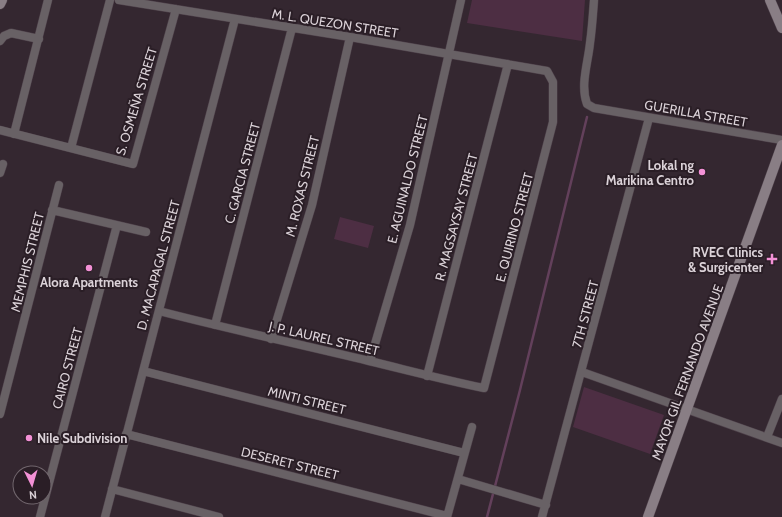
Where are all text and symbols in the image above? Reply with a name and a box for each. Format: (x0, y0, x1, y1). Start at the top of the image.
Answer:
street label: M. L. QUEZON STREET (271, 5, 399, 41)
street label: S. OSMEÑA STREET (112, 45, 160, 157)
street label: GUERILLA STREET (643, 96, 749, 130)
street label: E. AGUINALDO STREET (383, 113, 431, 245)
street label: C. GARCIA STREET (221, 121, 263, 225)
street label: M. ROXAS STREET (282, 134, 322, 238)
street label: R. MAGSAYSAY STREET (431, 151, 481, 283)
place label: Lokal ng Marikina Centro (606, 157, 695, 188)
marker: Lokal ng Marikina Centro (697, 167, 707, 177)
street label: E. QUIRINO STREET (492, 171, 536, 283)
street label: D. MACAPAGAL STREET (133, 198, 183, 332)
street label: MEMPHIS STREET (7, 210, 47, 314)
place label: RVEC Clinics & Surgicenter (688, 244, 764, 275)
marker: RVEC Clinics & Surgicenter (766, 253, 778, 265)
marker: Alora Apartments (84, 263, 94, 273)
place label: Alora Apartments (40, 274, 139, 290)
street label: 7TH STREET (568, 278, 602, 350)
street label: MAYOR GIL FERNANDO AVENUE (648, 282, 726, 462)
street label: J. P. LAUREL STREET (266, 317, 381, 359)
street label: CAIRO STREET (48, 325, 86, 411)
street label: MINTI STREET (266, 383, 348, 417)
place label: Nile Subdivision (37, 430, 128, 446)
marker: Nile Subdivision (24, 433, 34, 443)
street label: DESERET STREET (240, 443, 341, 483)
north arrow (12, 465, 52, 505)
text: N (28, 488, 37, 502)

